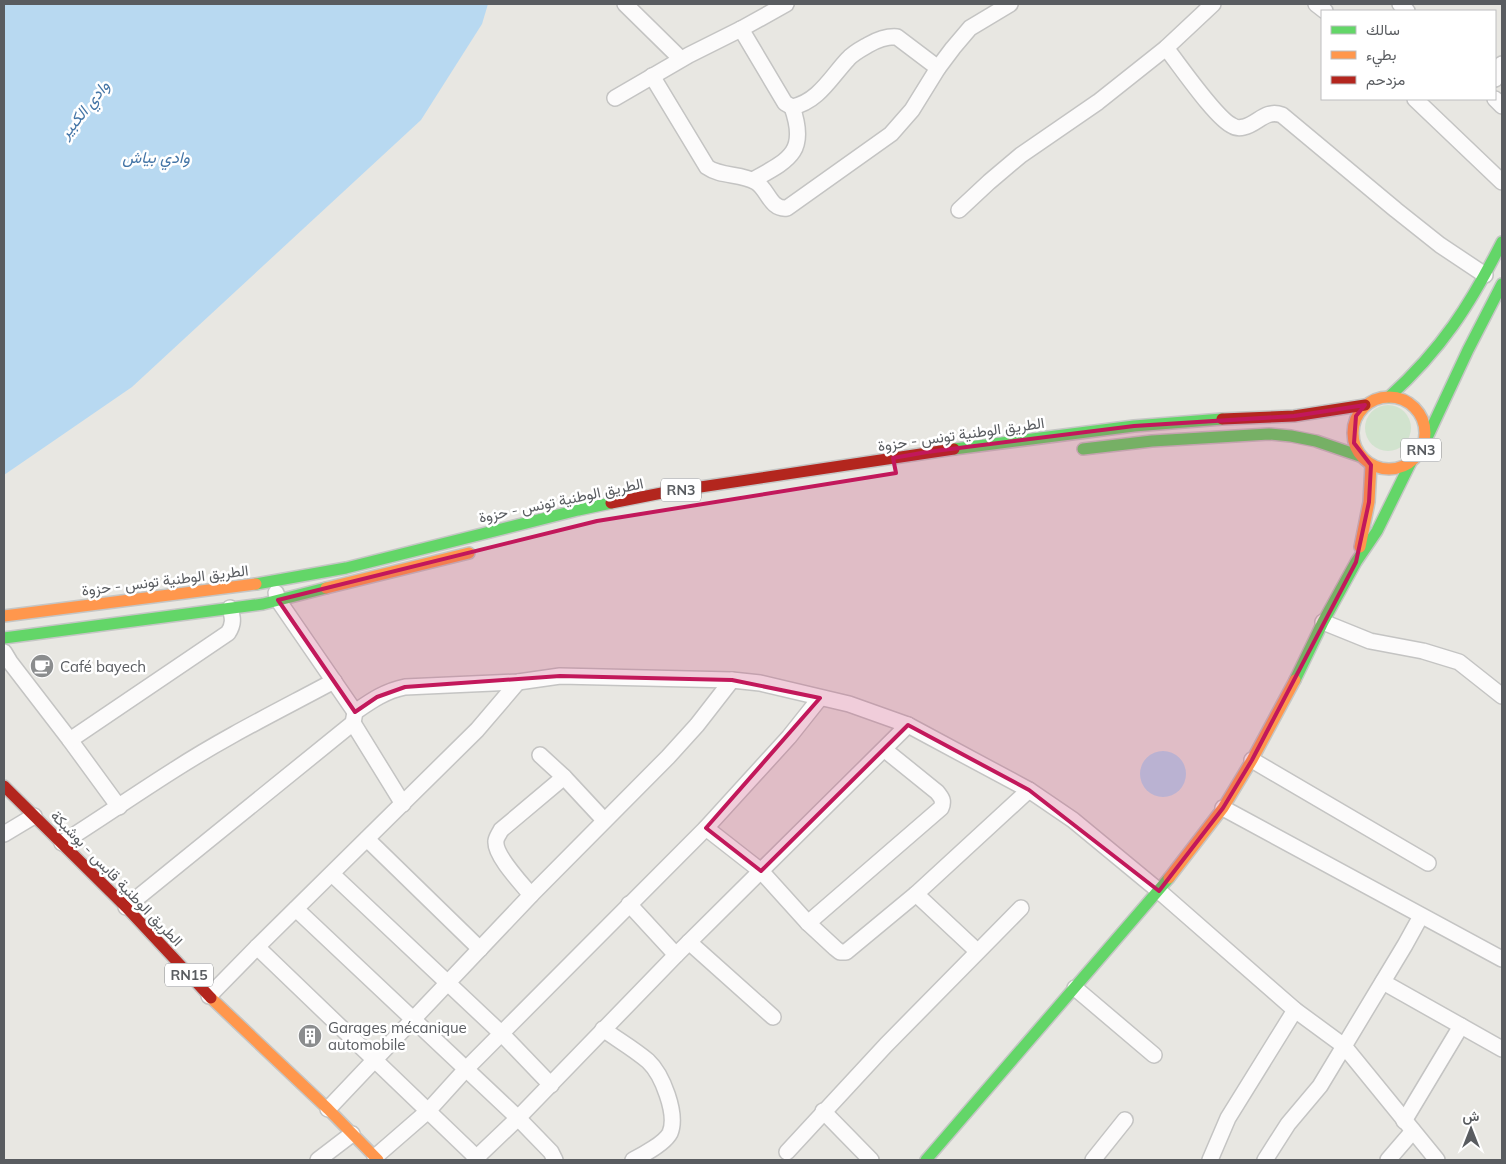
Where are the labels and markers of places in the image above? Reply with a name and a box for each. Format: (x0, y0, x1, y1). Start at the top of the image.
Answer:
cafe icon: Café bayech (29, 653, 55, 679)
place label: Café bayech (60, 657, 146, 676)
place label: Garages mécanique automobile (328, 1018, 467, 1054)
building icon: Garages mécanique automobile (297, 1023, 323, 1049)

